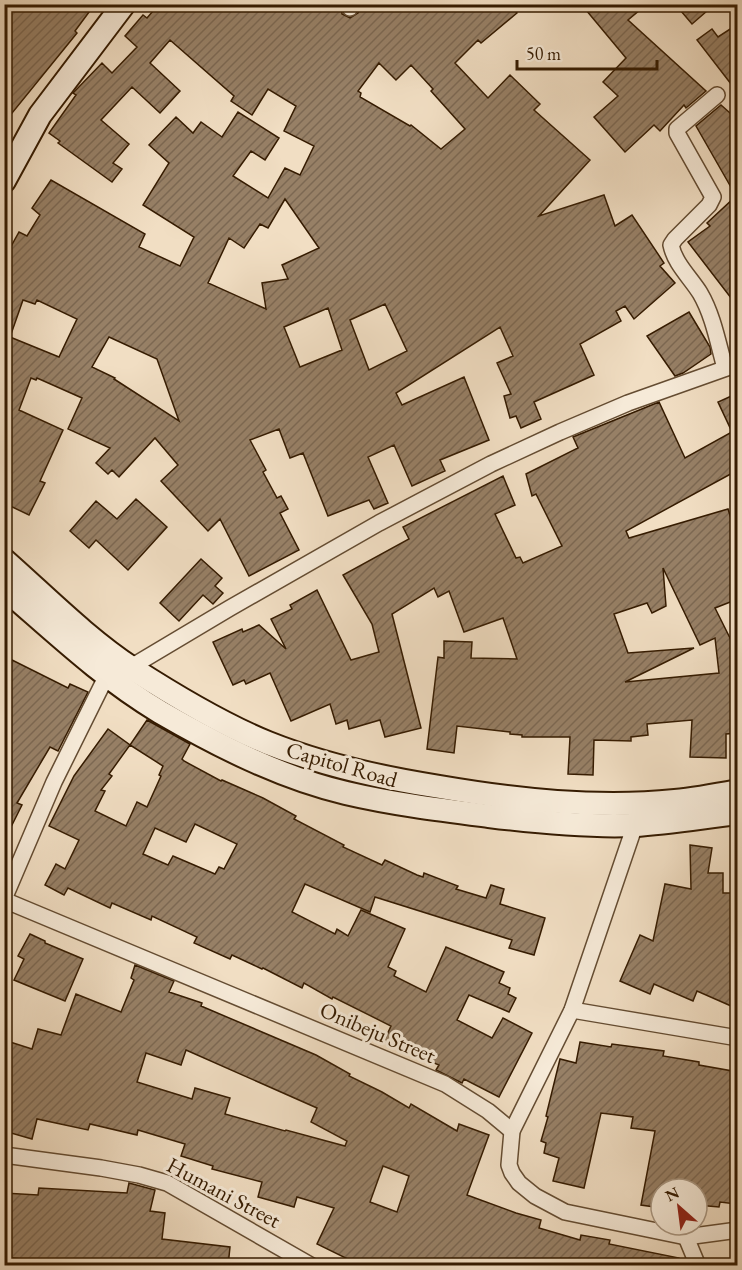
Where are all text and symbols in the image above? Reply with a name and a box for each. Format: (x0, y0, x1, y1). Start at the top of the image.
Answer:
scale bar (517, 33, 656, 71)
text: 50 m (526, 42, 561, 65)
street label: Capitol Road (283, 735, 402, 794)
street label: Onibeju Street (316, 995, 440, 1070)
street label: Humani Street (162, 1150, 286, 1235)
north arrow (649, 1177, 709, 1237)
text: N (662, 1182, 683, 1207)

